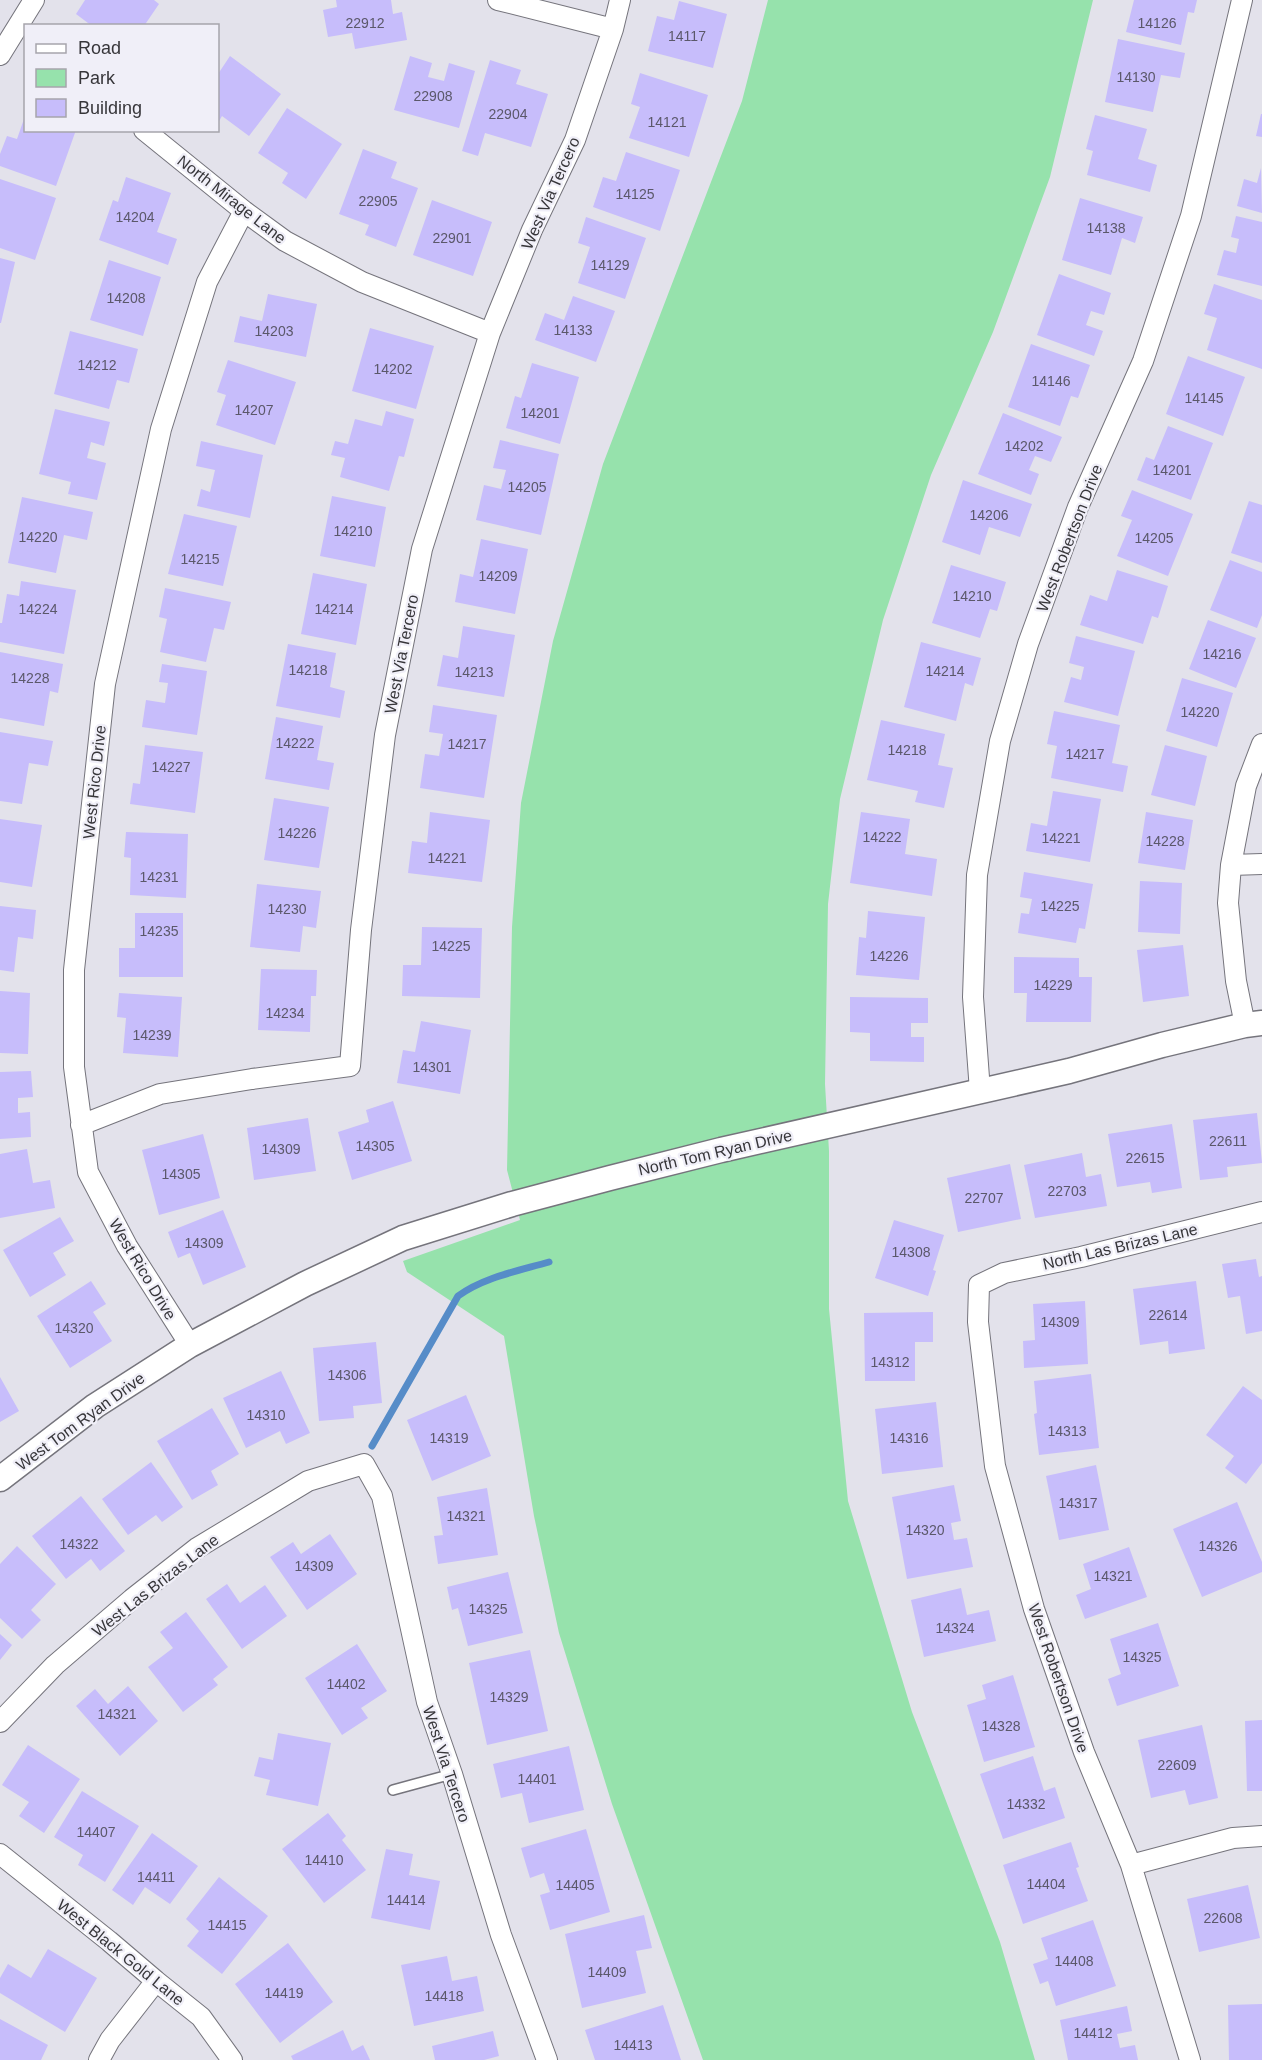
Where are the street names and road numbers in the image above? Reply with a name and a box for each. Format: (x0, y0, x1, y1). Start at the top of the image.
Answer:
street label: West Via Tercero (518, 134, 583, 252)
street label: North Mirage Lane (174, 152, 289, 247)
street label: West Robertson Drive (1034, 462, 1105, 614)
street label: West Via Tercero (382, 593, 421, 715)
street label: West Rico Drive (80, 724, 109, 840)
street label: North Tom Ryan Drive (637, 1127, 794, 1178)
street label: West Rico Drive (106, 1216, 179, 1323)
street label: North Las Brizas Lane (1041, 1220, 1199, 1273)
street label: West Tom Ryan Drive (13, 1369, 148, 1474)
street label: West Las Brizas Lane (89, 1531, 222, 1640)
street label: West Robertson Drive (1025, 1602, 1092, 1755)
street label: West Via Tercero (420, 1704, 473, 1824)
street label: West Black Gold Lane (54, 1896, 188, 2009)

